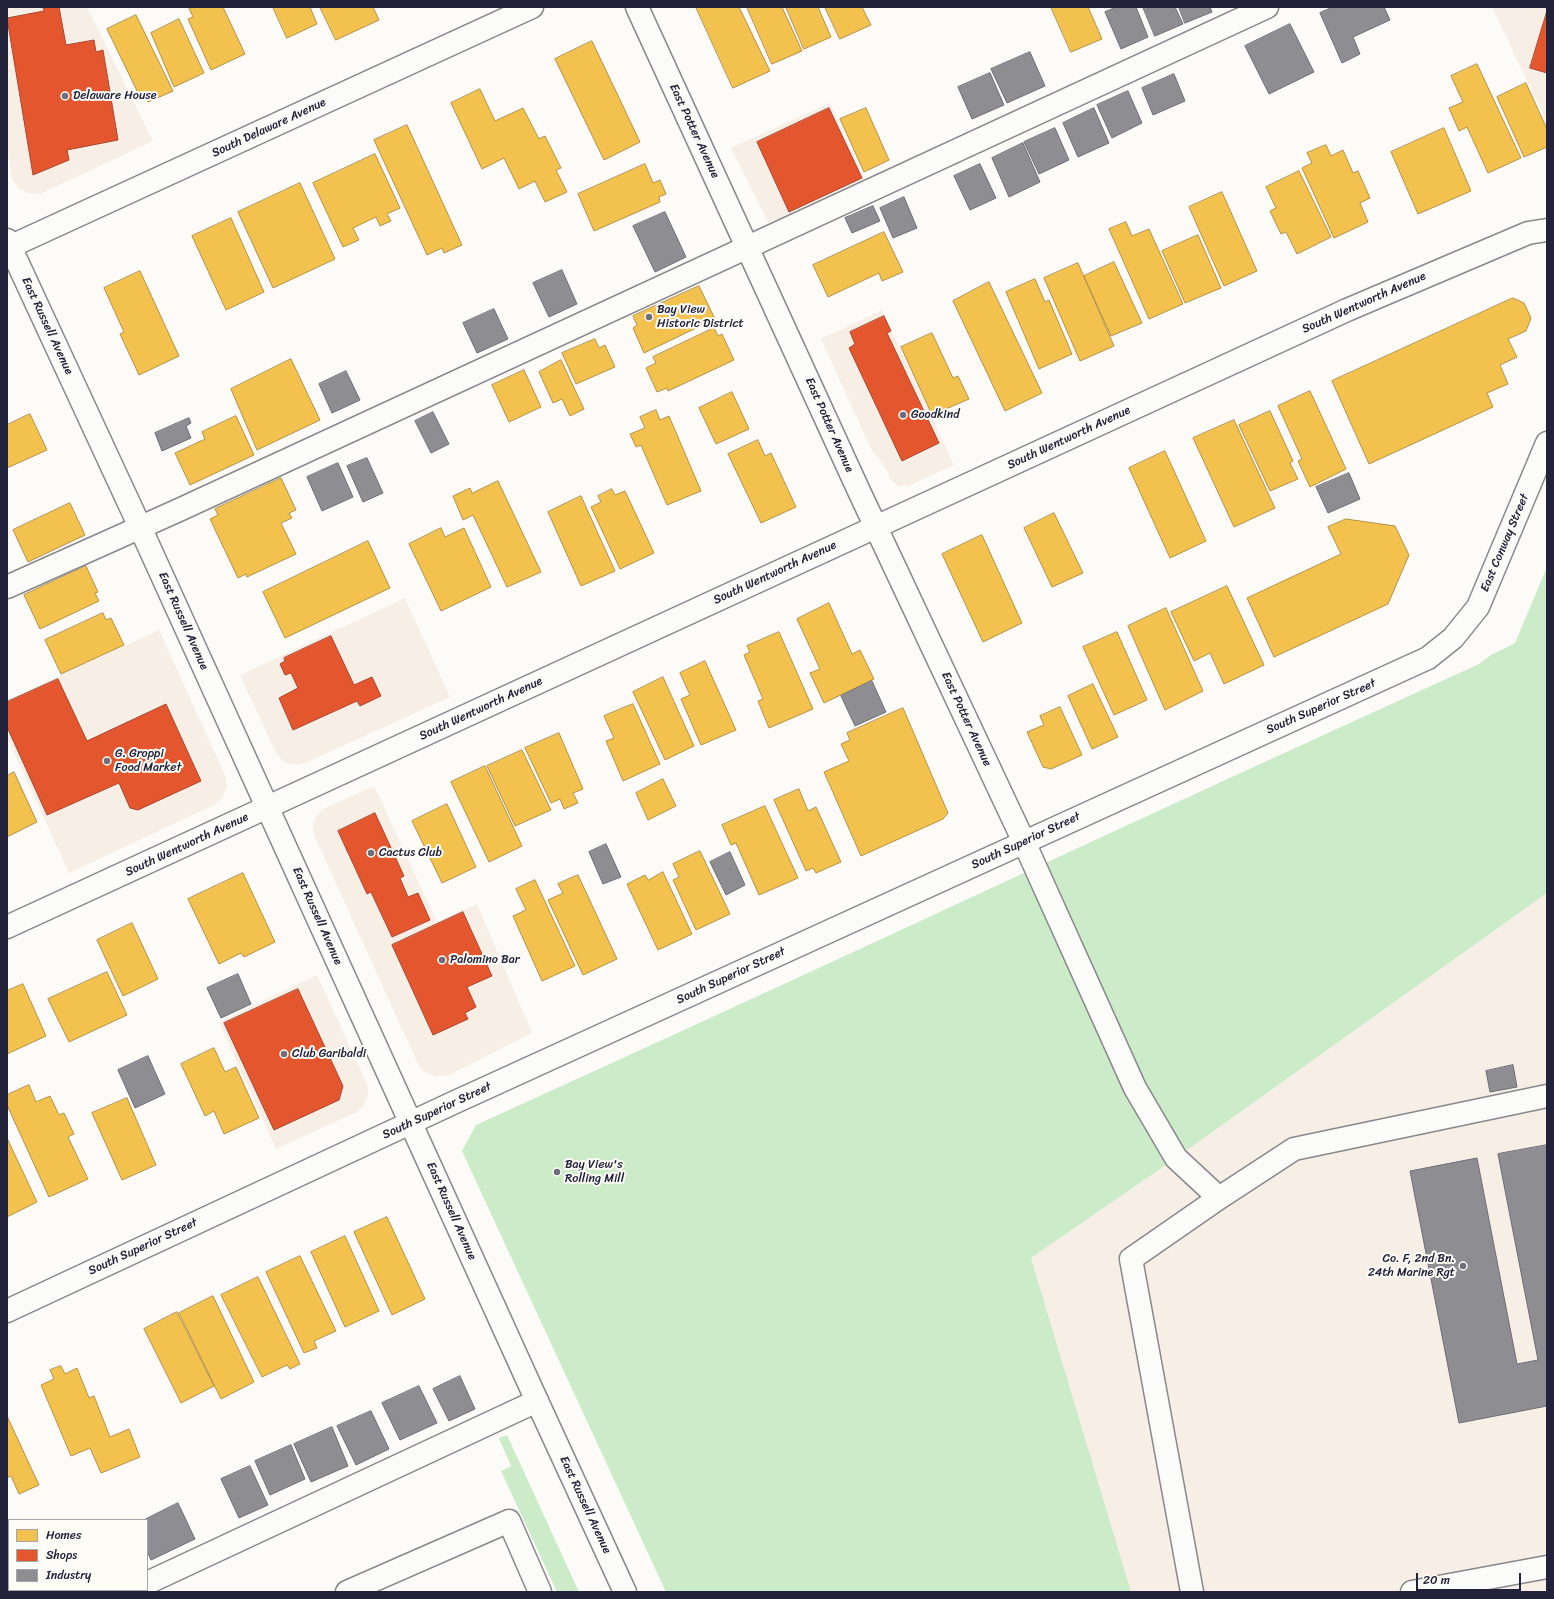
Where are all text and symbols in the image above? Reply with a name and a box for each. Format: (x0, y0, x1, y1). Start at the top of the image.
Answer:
street label: East Potter Avenue (666, 82, 722, 180)
place label: Delaware House (73, 89, 157, 103)
marker: Delaware House (60, 91, 70, 101)
street label: South Delaware Avenue (210, 95, 328, 161)
street label: South Wentworth Avenue (1300, 269, 1428, 337)
street label: East Russell Avenue (18, 275, 76, 377)
place label: Bay View Historic District (657, 303, 744, 331)
marker: Bay View Historic District (644, 312, 654, 322)
street label: East Potter Avenue (802, 375, 856, 475)
street label: South Wentworth Avenue (1005, 403, 1133, 473)
place label: Goodkind (911, 408, 960, 422)
marker: Goodkind (898, 410, 908, 420)
street label: East Conway Street (1478, 492, 1532, 594)
street label: South Wentworth Avenue (711, 538, 839, 608)
street label: East Russell Avenue (155, 570, 211, 672)
street label: East Potter Avenue (938, 670, 994, 768)
street label: South Wentworth Avenue (417, 674, 545, 744)
street label: South Superior Street (1264, 676, 1378, 738)
place label: G. Groppi Food Market (115, 747, 181, 775)
marker: G. Groppi Food Market (102, 756, 112, 766)
street label: South Superior Street (969, 809, 1083, 873)
street label: South Wentworth Avenue (123, 810, 251, 880)
place label: Cactus Club (379, 846, 442, 860)
marker: Cactus Club (366, 848, 376, 858)
street label: East Russell Avenue (289, 865, 345, 967)
street label: South Superior Street (674, 944, 788, 1008)
place label: Palomino Bar (450, 953, 520, 967)
marker: Palomino Bar (437, 955, 447, 965)
place label: Club Garibaldi (292, 1047, 366, 1061)
marker: Club Garibaldi (279, 1049, 289, 1059)
street label: South Superior Street (380, 1079, 494, 1143)
place label: Bay View's Rolling Mill (565, 1158, 624, 1186)
street label: East Russell Avenue (423, 1160, 479, 1262)
marker: Bay View's Rolling Mill (552, 1167, 562, 1177)
street label: South Superior Street (86, 1215, 200, 1279)
place label: Co. F, 2nd Bn. 24th Marine Rgt (1368, 1252, 1455, 1280)
marker: Co. F, 2nd Bn. 24th Marine Rgt (1458, 1261, 1468, 1271)
street label: East Russell Avenue (556, 1454, 614, 1556)
legend (8, 1519, 148, 1591)
text: Homes (46, 1524, 82, 1546)
text: Shops (46, 1544, 77, 1566)
text: Industry (46, 1564, 91, 1586)
scale bar (1418, 1565, 1523, 1591)
text: 20 m (1423, 1569, 1450, 1591)

